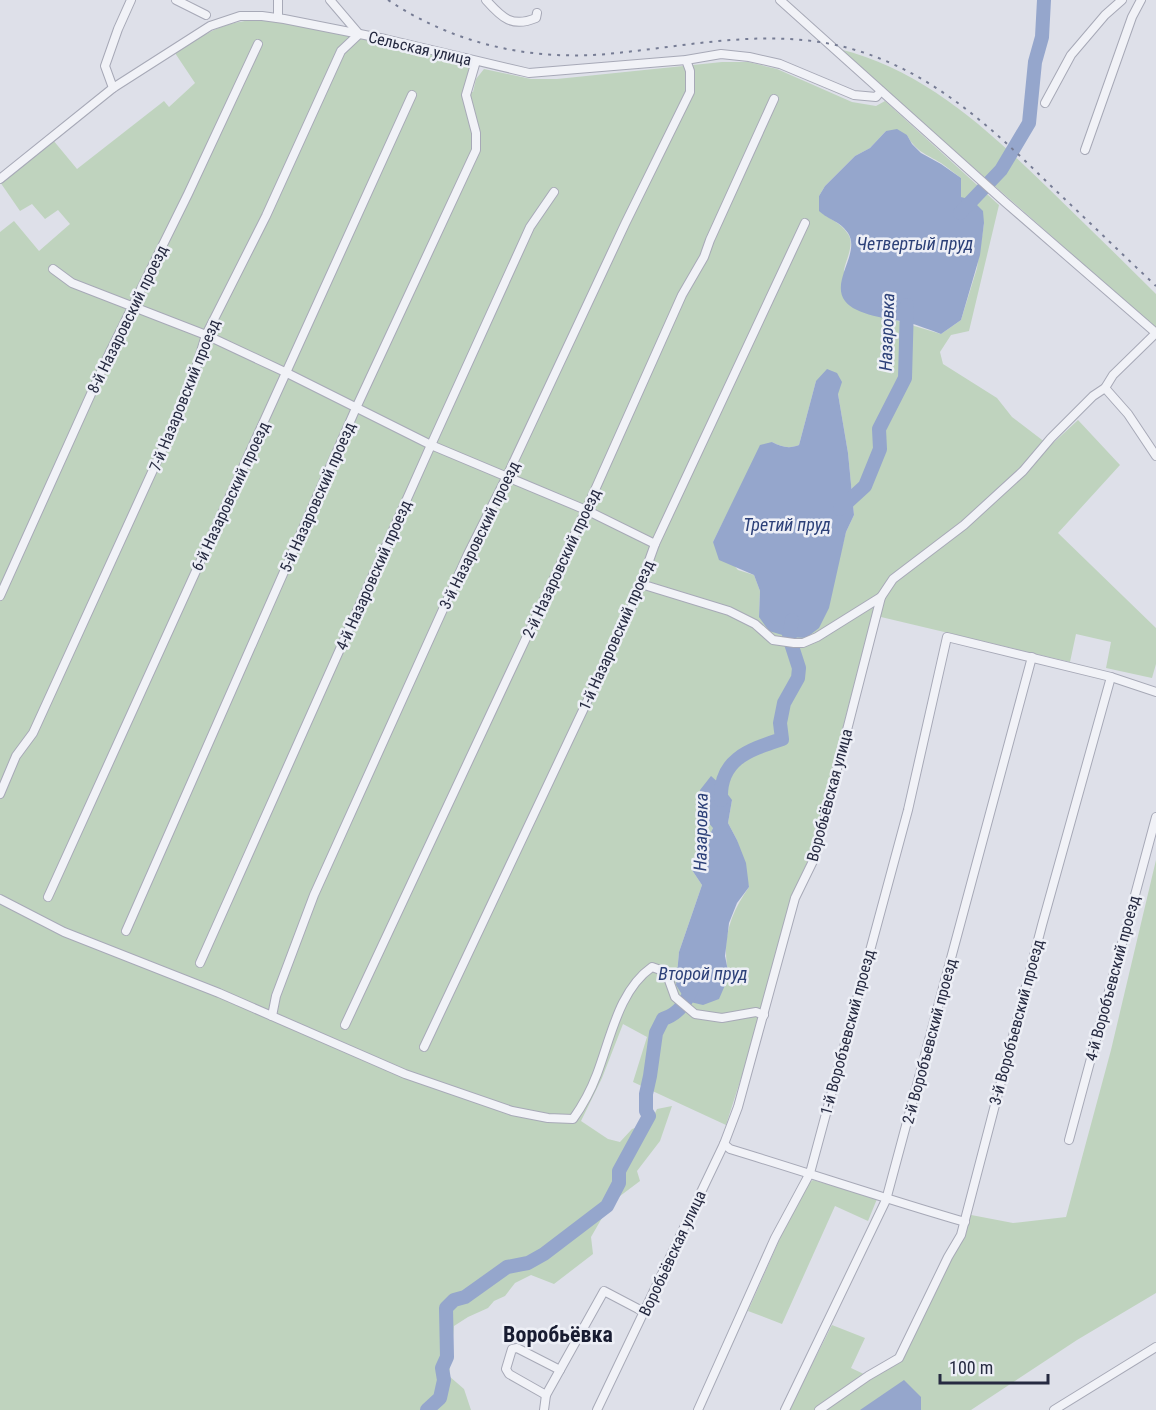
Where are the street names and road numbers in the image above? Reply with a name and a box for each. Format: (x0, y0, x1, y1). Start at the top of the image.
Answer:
street label: Сельская улица (366, 27, 473, 70)
street label: 8-й Назаровский проезд (83, 242, 172, 396)
street label: 7-й Назаровский проезд (145, 316, 224, 474)
street label: 6-й Назаровский проезд (188, 418, 274, 574)
street label: 5-й Назаровский проезд (276, 419, 359, 575)
street label: 3-й Назаровский проезд (435, 458, 524, 612)
street label: 2-й Назаровский проезд (519, 485, 605, 641)
street label: 4-й Назаровский проезд (332, 497, 415, 653)
street label: 1-й Назаровский проезд (575, 557, 658, 713)
street label: Воробьёвская улица (803, 727, 856, 863)
street label: 4-й Воробъевский проезд (1081, 893, 1144, 1063)
street label: 3-й Воробъевский проезд (985, 937, 1048, 1107)
street label: 1-й Воробъевский проезд (816, 947, 879, 1117)
street label: 2-й Воробъевский проезд (898, 956, 961, 1126)
street label: Воробьёвская улица (635, 1187, 710, 1319)

